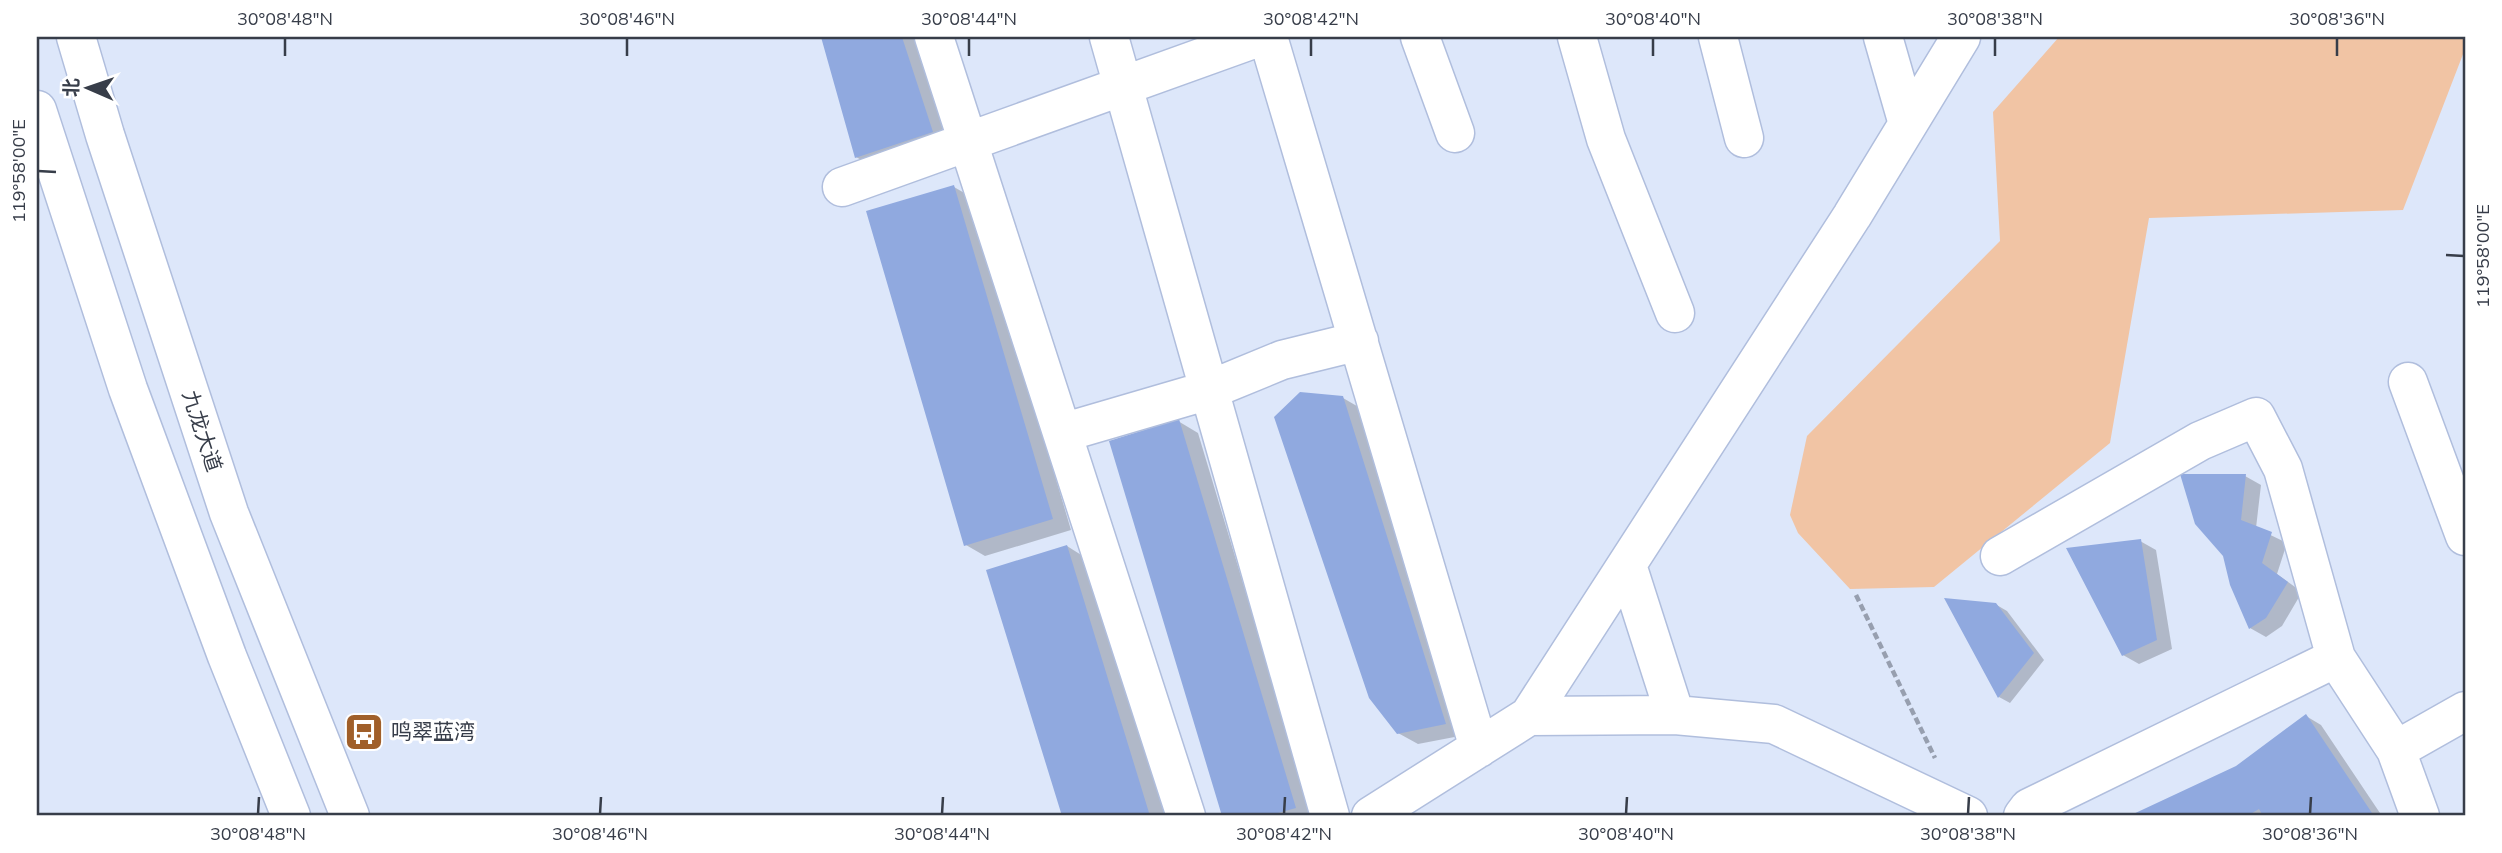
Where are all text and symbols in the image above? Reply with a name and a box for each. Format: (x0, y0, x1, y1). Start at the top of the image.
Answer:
text: 30°08'48"N (237, 7, 333, 30)
text: 30°08'46"N (579, 7, 675, 30)
text: 30°08'44"N (921, 7, 1017, 30)
text: 30°08'42"N (1263, 7, 1359, 30)
text: 30°08'40"N (1605, 7, 1701, 30)
text: 30°08'38"N (1947, 7, 2043, 30)
text: 30°08'36"N (2289, 7, 2385, 30)
north arrow (52, 52, 122, 122)
text: 北 (59, 77, 83, 97)
text: 119°58'00"E (7, 119, 30, 223)
text: 119°58'00"E (2471, 204, 2494, 308)
street label: 九龙大道 (178, 387, 228, 475)
bus stop icon: 鸣翠蓝湾 (343, 711, 385, 753)
place label: 鸣翠蓝湾 (391, 718, 475, 744)
text: 30°08'48"N (210, 822, 306, 845)
text: 30°08'46"N (552, 822, 648, 845)
text: 30°08'44"N (894, 822, 990, 845)
text: 30°08'42"N (1236, 822, 1332, 845)
text: 30°08'40"N (1578, 822, 1674, 845)
text: 30°08'38"N (1920, 822, 2016, 845)
text: 30°08'36"N (2262, 822, 2358, 845)

